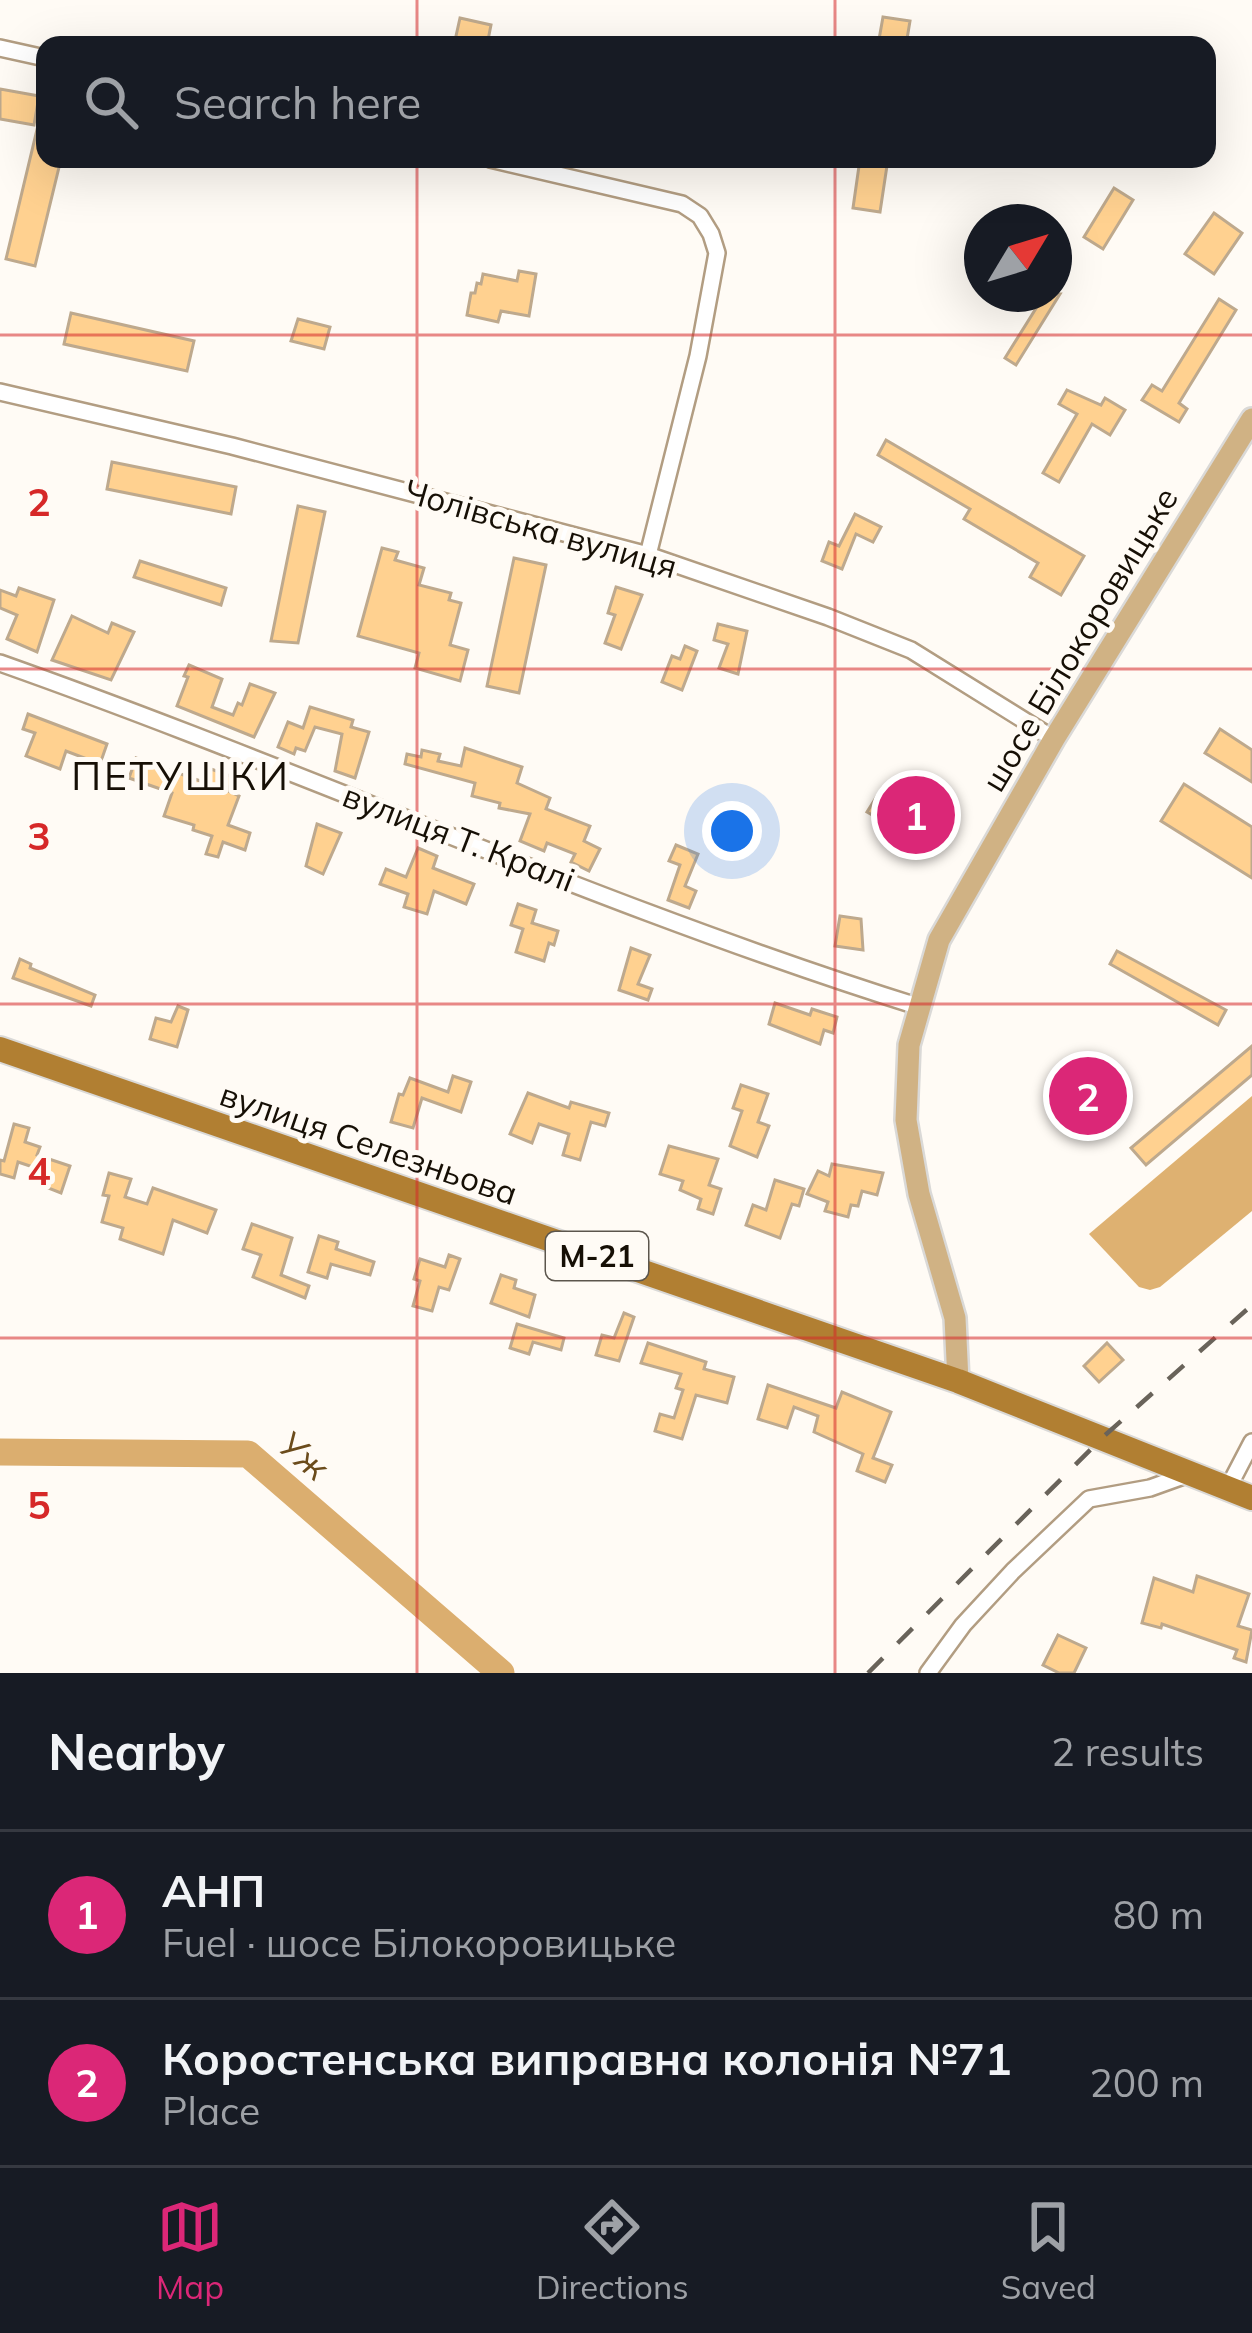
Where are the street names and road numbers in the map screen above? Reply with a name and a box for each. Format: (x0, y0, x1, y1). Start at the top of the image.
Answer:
street label: Чолівська вулиця (400, 469, 682, 587)
street label: шосе Білокоровицьке (972, 480, 1186, 798)
street label: вулиця Т. Кралі (337, 774, 581, 900)
street label: вулиця Селезньова (215, 1073, 523, 1213)
road number: М-21 (546, 1232, 648, 1280)

